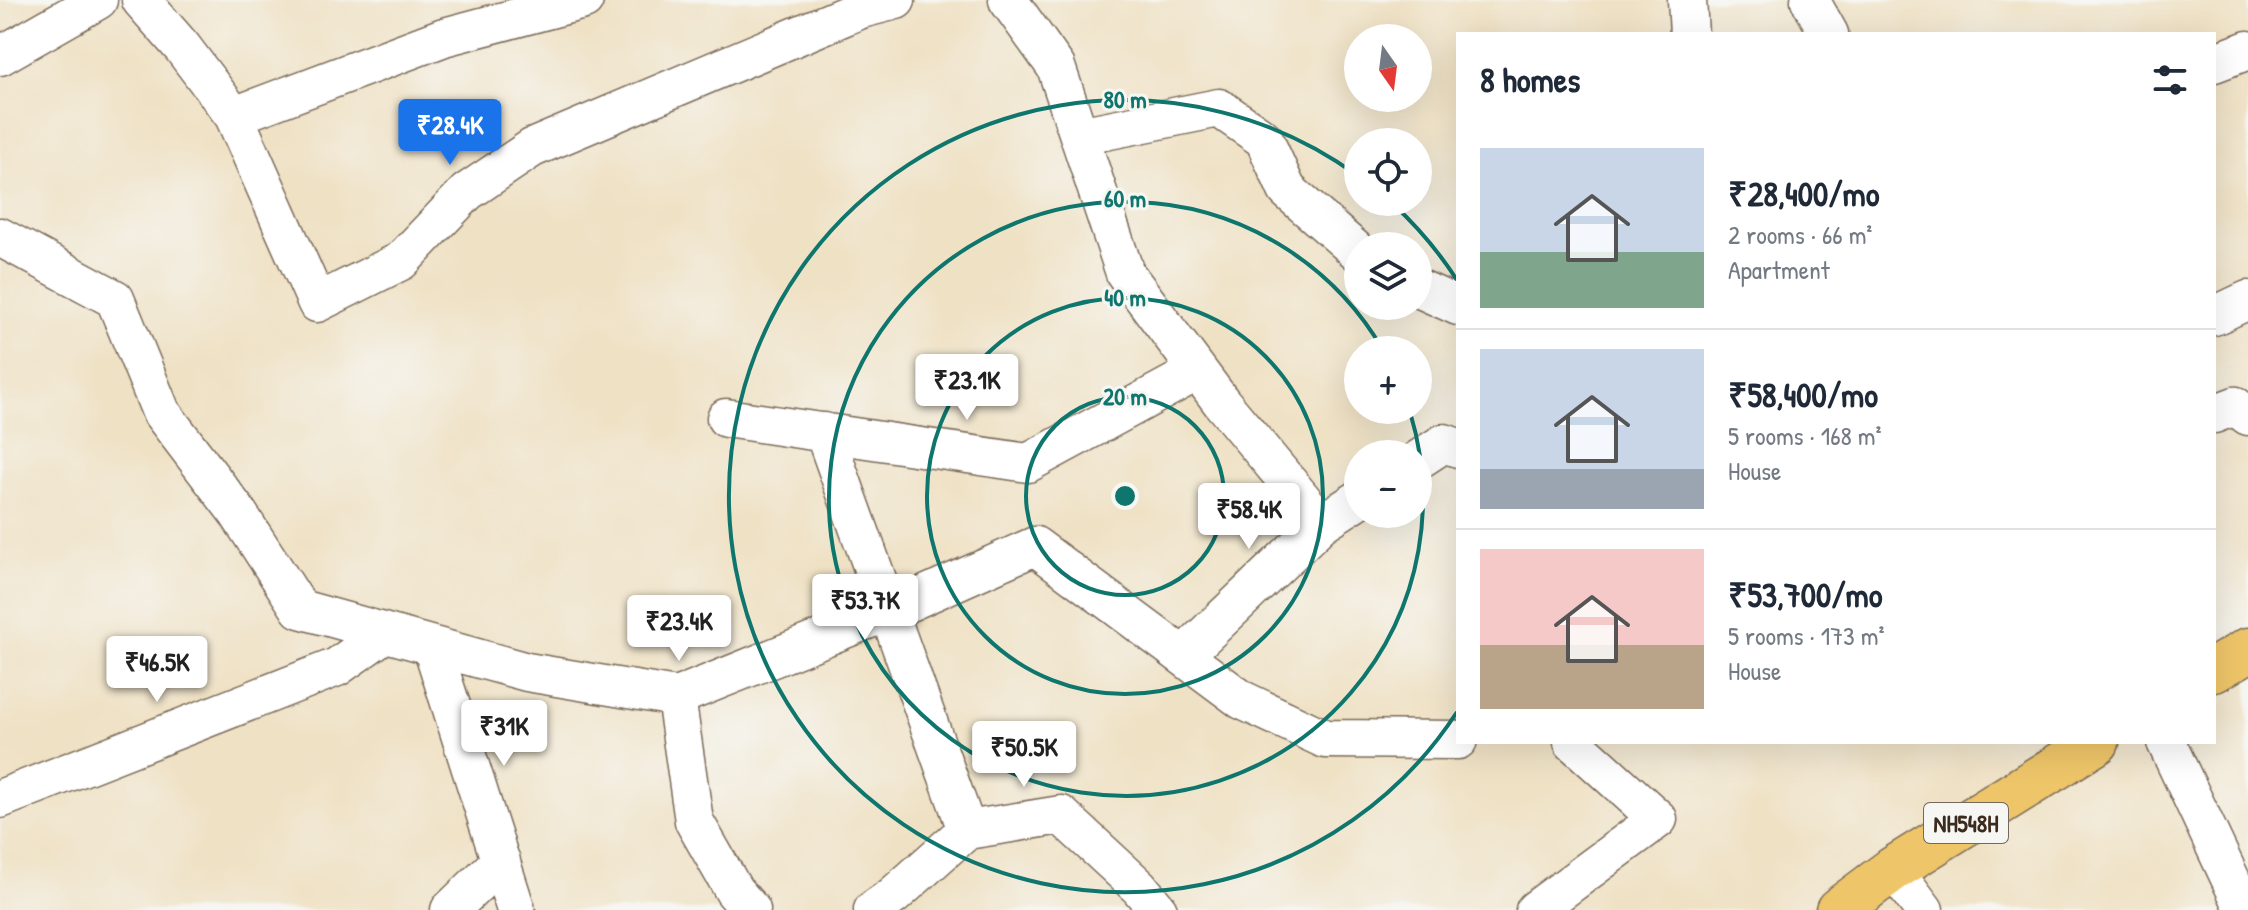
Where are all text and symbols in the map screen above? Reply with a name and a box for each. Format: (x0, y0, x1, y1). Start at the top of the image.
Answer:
north arrow (1344, 24, 1432, 112)
map controls (1344, 24, 1432, 528)
text: 8 homes (1480, 57, 1580, 103)
icon: filters (2148, 58, 2192, 102)
text: 80 m (1104, 83, 1146, 115)
pin: ₹28.4K (385, 99, 515, 167)
text: ₹28.4K (416, 107, 484, 142)
button: locate (1344, 128, 1432, 216)
text: ₹28,400/mo (1728, 171, 1879, 217)
icon: home (1544, 180, 1640, 276)
text: 60 m (1104, 182, 1146, 214)
text: 2 rooms · 66 m² (1728, 217, 1872, 252)
button: layers (1344, 232, 1432, 320)
text: Apartment (1728, 252, 1830, 287)
text: 40 m (1104, 281, 1146, 313)
button: + (1344, 336, 1432, 424)
pin: ₹23.1K (902, 354, 1032, 422)
text: ₹23.1K (933, 362, 1001, 397)
text: ₹58,400/mo (1728, 372, 1878, 418)
text: 20 m (1103, 380, 1147, 412)
icon: home (1544, 381, 1640, 477)
text: 5 rooms · 168 m² (1728, 418, 1882, 453)
button: − (1344, 440, 1432, 528)
text: House (1728, 453, 1781, 488)
centre of rings (1111, 482, 1139, 510)
pin: ₹58.4K (1184, 483, 1314, 551)
text: ₹58.4K (1216, 491, 1282, 526)
text: ₹53,700/mo (1728, 572, 1882, 618)
pin: ₹53.7K (800, 574, 930, 642)
icon: home (1544, 581, 1640, 677)
text: ₹53.7K (830, 582, 900, 617)
pin: ₹23.4K (614, 595, 744, 663)
text: ₹23.4K (645, 603, 713, 638)
text: 5 rooms · 173 m² (1728, 618, 1884, 653)
pin: ₹46.5K (92, 636, 222, 704)
text: ₹46.5K (124, 644, 190, 679)
text: House (1728, 653, 1781, 688)
pin: ₹31K (457, 700, 551, 768)
text: ₹31K (479, 708, 529, 743)
pin: ₹50.5K (959, 721, 1089, 789)
text: ₹50.5K (990, 729, 1058, 764)
road number: NH548H (1924, 803, 2008, 843)

